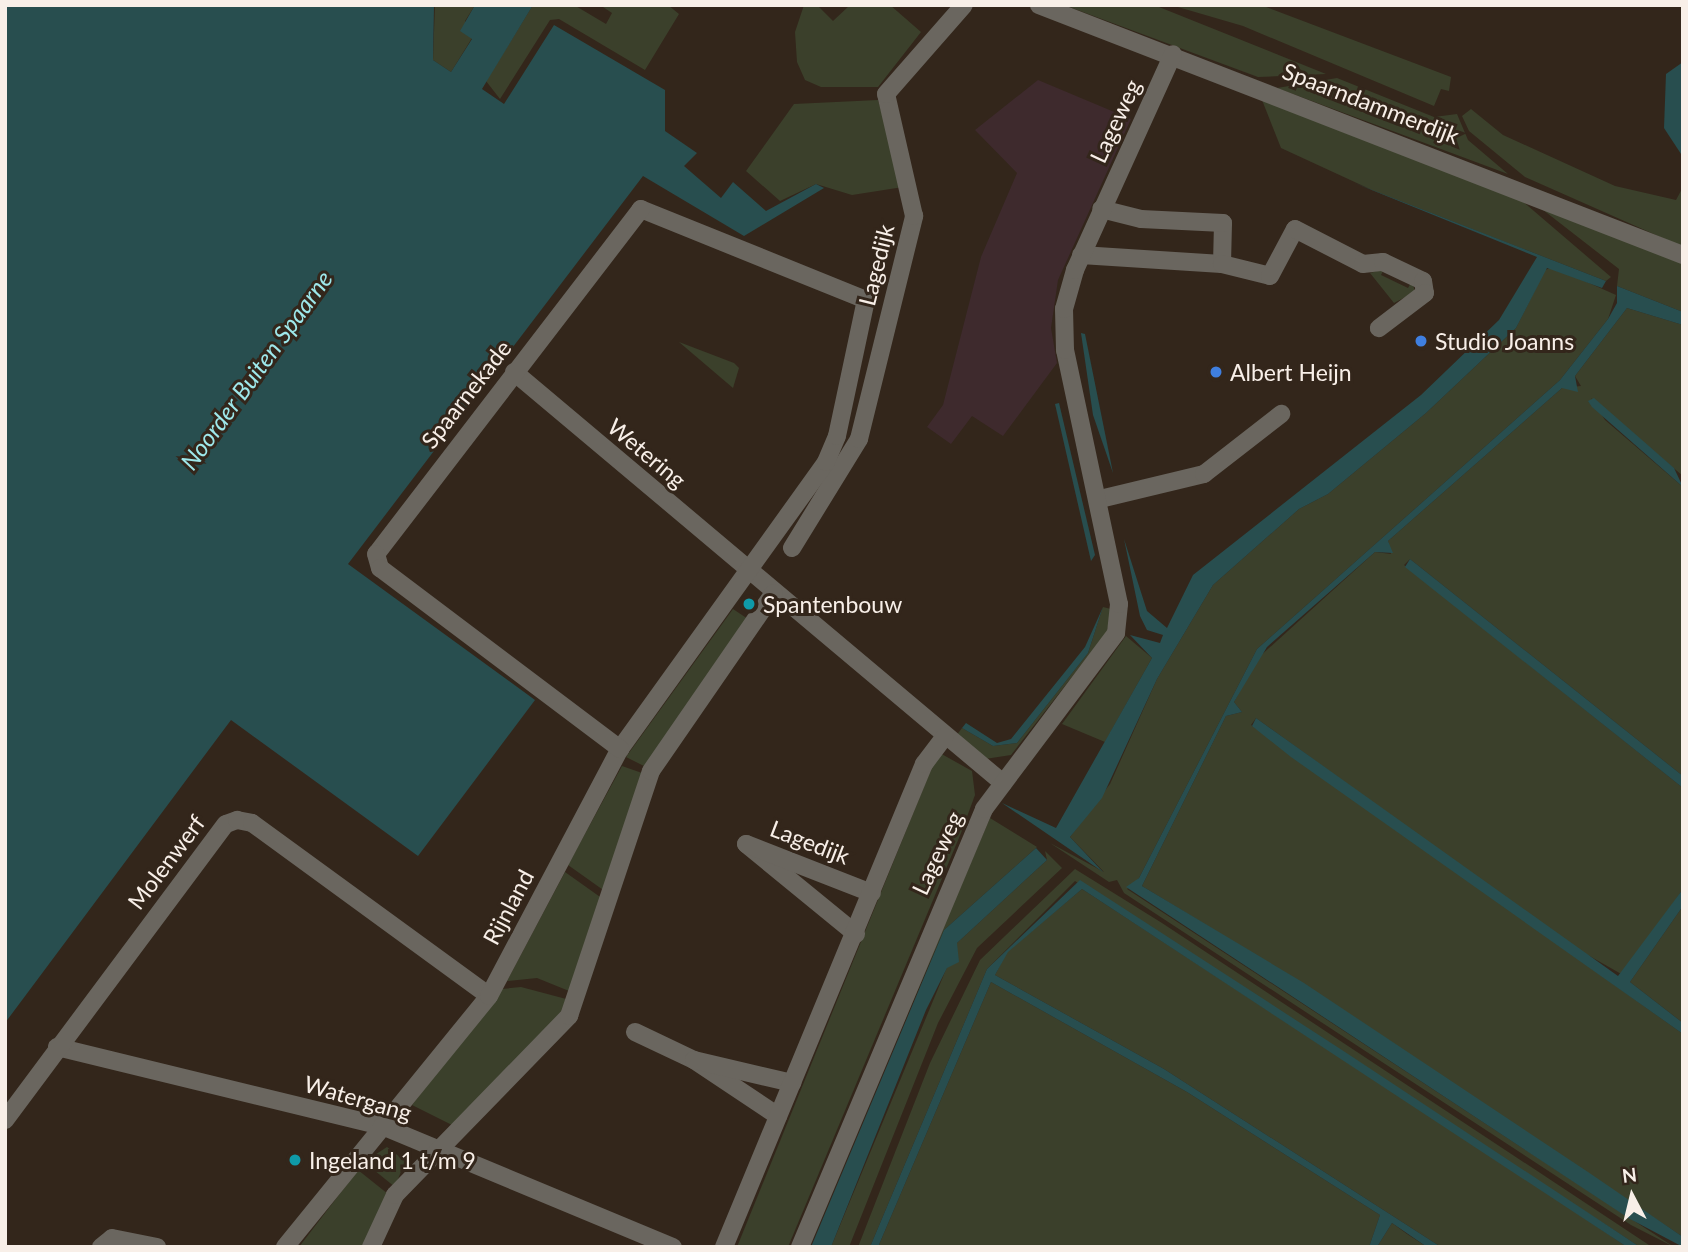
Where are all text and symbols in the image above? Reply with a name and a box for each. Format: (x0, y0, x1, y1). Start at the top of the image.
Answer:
street label: Spaarndammerdijk (1279, 57, 1463, 149)
street label: Lageweg (1084, 75, 1146, 167)
street label: Lagedijk (853, 222, 899, 308)
water label: Noorder Buiten Spaarne (174, 265, 338, 475)
place label: Studio Joanns (1435, 327, 1575, 355)
marker: Studio Joanns (1413, 333, 1429, 349)
street label: Spaarnekade (415, 334, 517, 454)
place label: Albert Heijn (1230, 358, 1352, 386)
marker: Albert Heijn (1208, 364, 1224, 380)
street label: Wetering (602, 412, 692, 494)
place label: Spantenbouw (763, 590, 902, 618)
marker: Spantenbouw (741, 596, 757, 612)
street label: Lageweg (906, 807, 968, 899)
street label: Molenwerf (122, 809, 210, 915)
street label: Lagedijk (766, 814, 854, 870)
street label: Rijnland (477, 865, 539, 949)
street label: Watergang (301, 1070, 415, 1126)
place label: Ingeland 1 t/m 9 (309, 1146, 476, 1174)
marker: Ingeland 1 t/m 9 (287, 1152, 303, 1168)
north arrow (1597, 1161, 1667, 1231)
text: N (1621, 1162, 1638, 1187)

